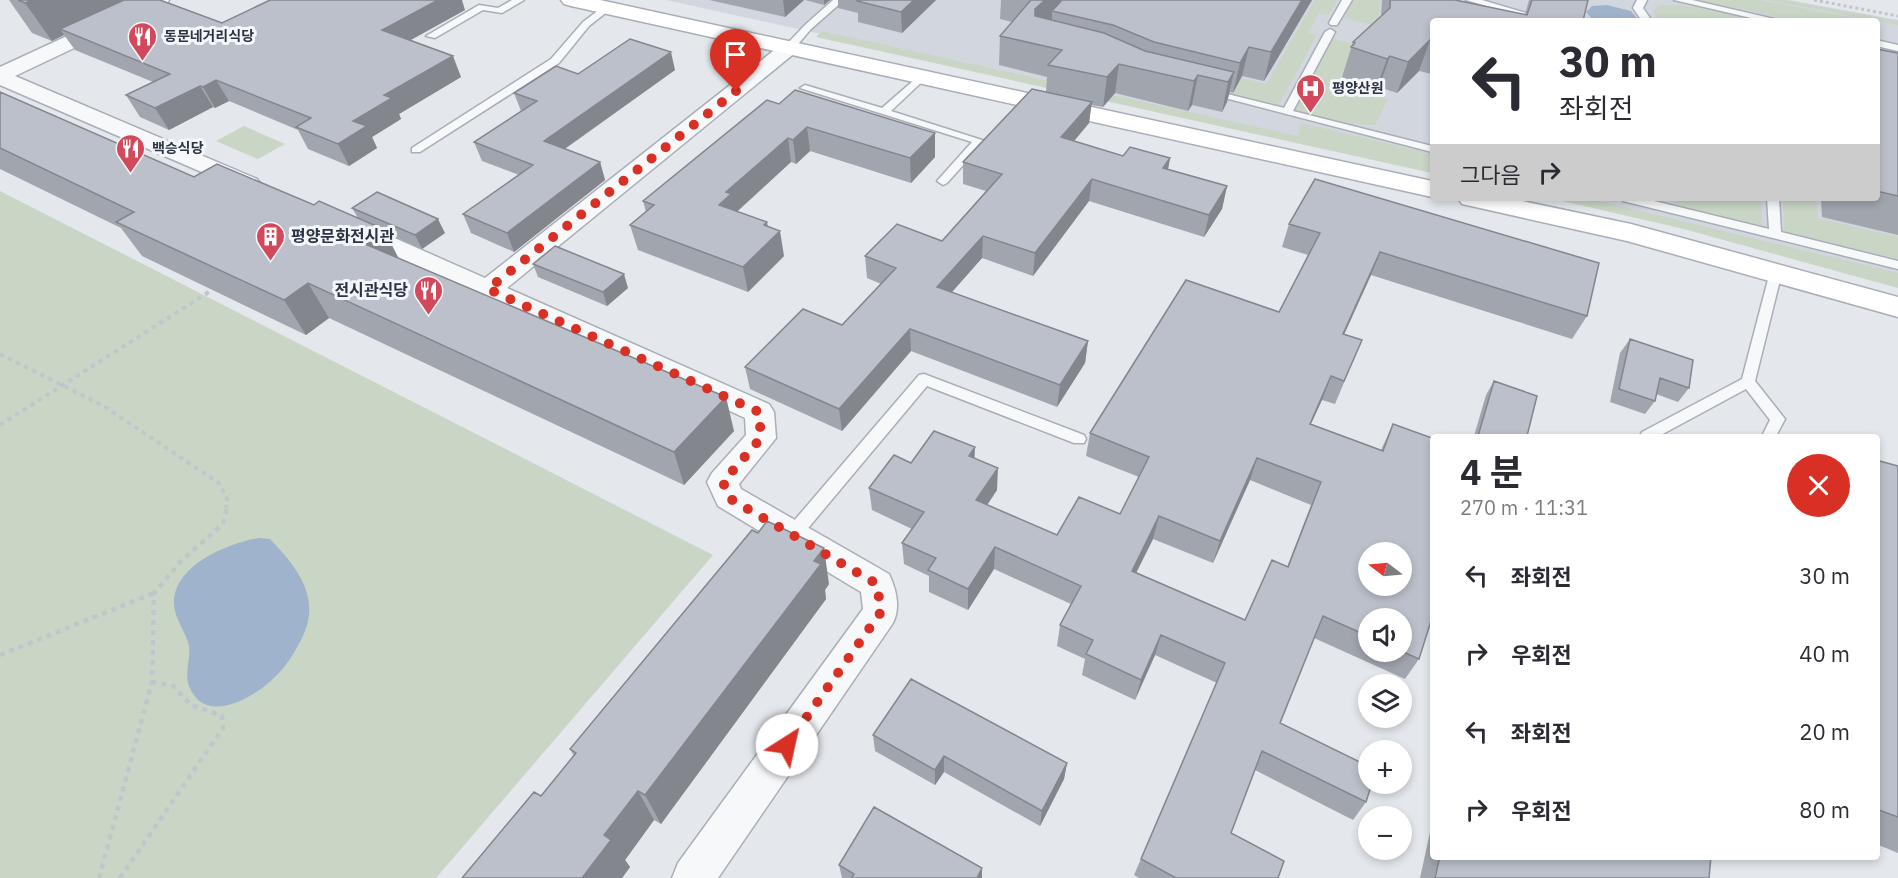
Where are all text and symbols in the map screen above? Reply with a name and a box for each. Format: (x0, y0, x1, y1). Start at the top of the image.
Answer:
restaurant icon: 동문네거리식당 (127, 20, 159, 62)
place label: 동문네거리식당 (164, 27, 254, 45)
pin (710, 29, 761, 91)
text: 30 m (1559, 34, 1657, 89)
icon: arrive (719, 38, 752, 71)
icon: left (1460, 42, 1538, 120)
hospital icon: 평양산원 (1295, 72, 1327, 114)
place label: 평양산원 (1332, 79, 1384, 97)
text: 좌회전 (1559, 90, 1634, 125)
restaurant icon: 백승식당 (115, 132, 147, 174)
place label: 백승식당 (152, 139, 204, 157)
icon: right (1533, 156, 1566, 189)
text: 그다음 (1460, 160, 1521, 189)
building icon: 평양문화전시관 (254, 220, 286, 262)
place label: 평양문화전시관 (291, 226, 394, 246)
restaurant icon: 전시관식당 (413, 274, 445, 316)
place label: 전시관식당 (334, 280, 408, 300)
text: 4 분 (1460, 448, 1523, 495)
button: close (1787, 454, 1850, 517)
text: 270 m · 11:31 (1460, 494, 1588, 521)
north arrow (1358, 542, 1412, 596)
map controls (1358, 542, 1412, 860)
icon: left (1460, 559, 1493, 592)
text: 30 m (1799, 561, 1850, 590)
text: 좌회전 (1511, 562, 1572, 591)
button: sound (1358, 608, 1412, 662)
icon: right (1460, 637, 1493, 670)
text: 40 m (1799, 639, 1850, 668)
text: 우회전 (1511, 640, 1572, 669)
button: layers (1358, 674, 1412, 728)
position arrow (755, 713, 819, 777)
icon: left (1460, 715, 1493, 748)
text: 20 m (1799, 717, 1850, 746)
text: 좌회전 (1511, 718, 1572, 747)
button: + (1358, 740, 1412, 794)
icon: right (1460, 793, 1493, 826)
text: 80 m (1799, 795, 1850, 824)
text: 우회전 (1511, 796, 1572, 825)
button: − (1358, 806, 1412, 860)

